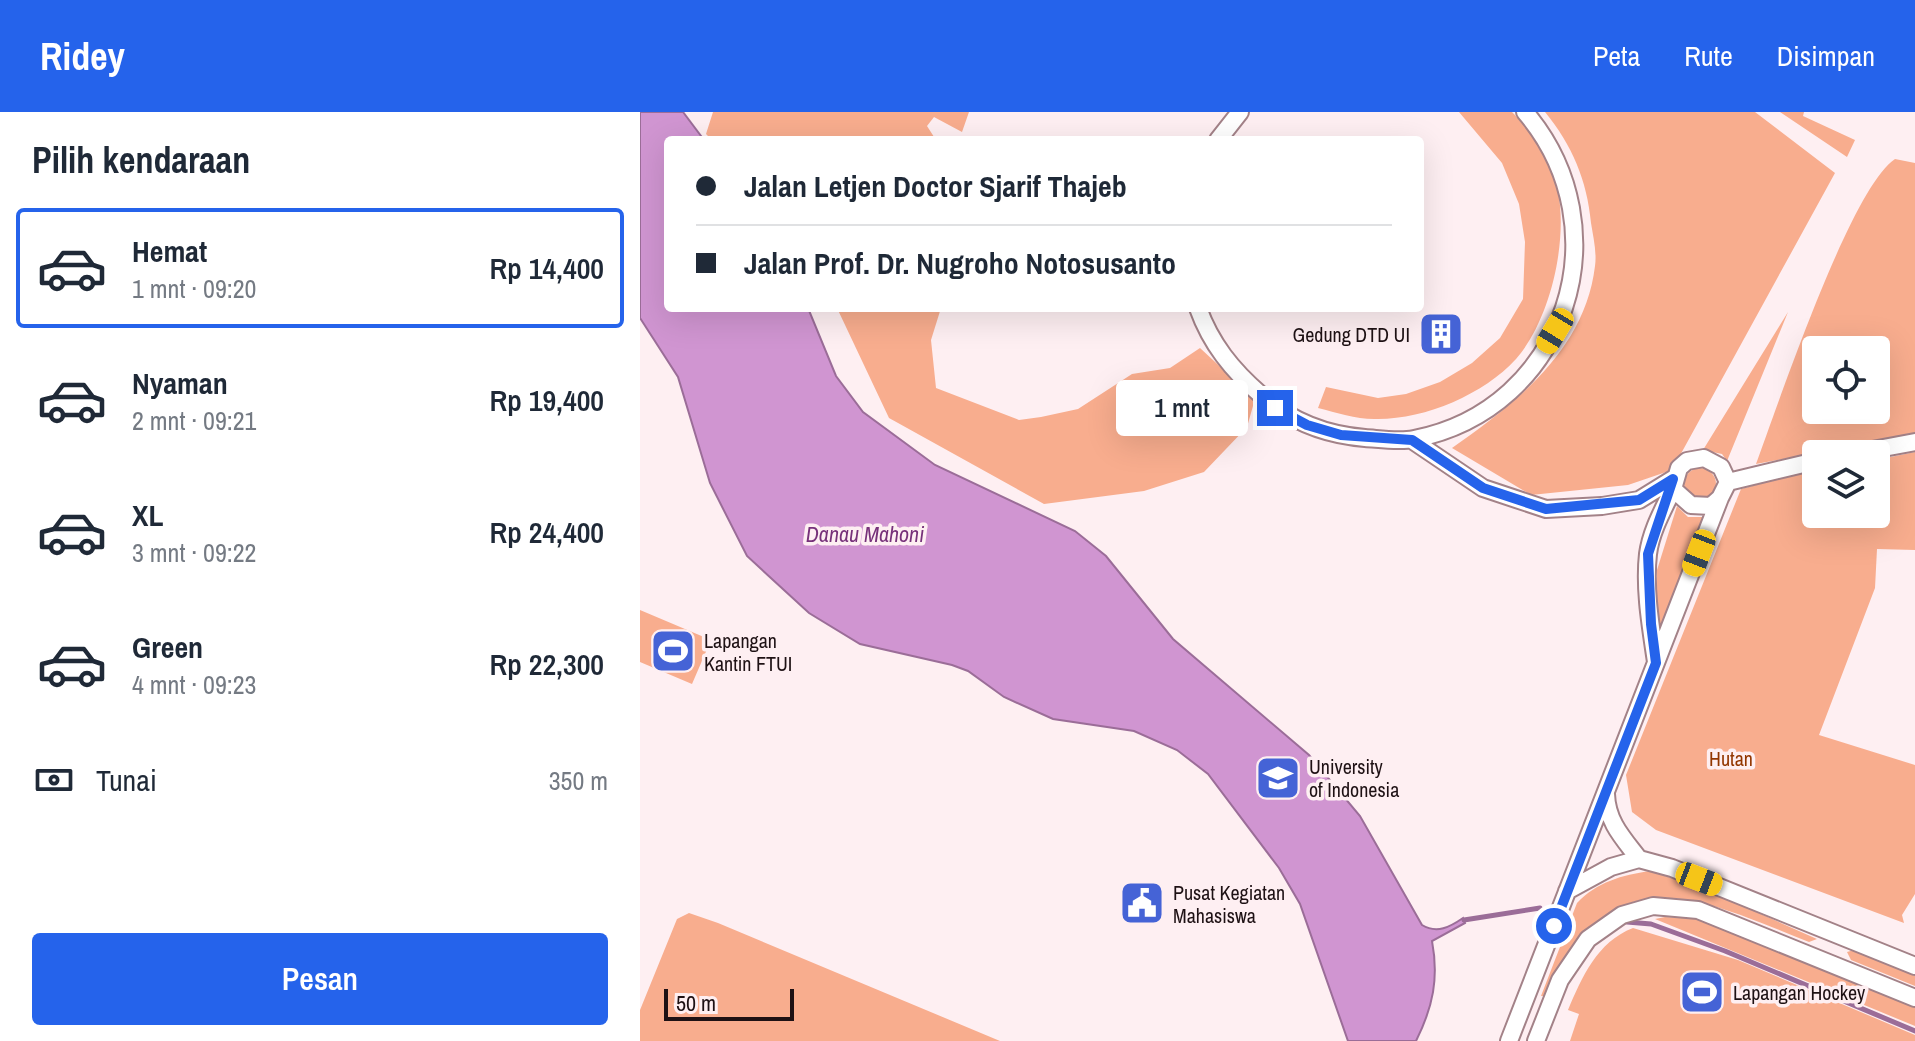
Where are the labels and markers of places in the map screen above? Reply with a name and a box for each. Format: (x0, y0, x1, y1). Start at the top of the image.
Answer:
building icon: Gedung DTD UI (1417, 310, 1465, 358)
place label: Gedung DTD UI (1292, 321, 1410, 348)
sports icon: Lapangan Kantin FTUI (649, 627, 697, 675)
place label: Lapangan Kantin FTUI (704, 627, 792, 677)
place label: University of Indonesia (1309, 753, 1399, 803)
school or university icon: University of Indonesia (1254, 754, 1302, 802)
public building icon: Pusat Kegiatan Mahasiswa (1118, 879, 1166, 927)
place label: Pusat Kegiatan Mahasiswa (1173, 879, 1285, 929)
sports icon: Lapangan Hockey (1678, 968, 1726, 1016)
place label: Lapangan Hockey (1733, 979, 1866, 1006)

